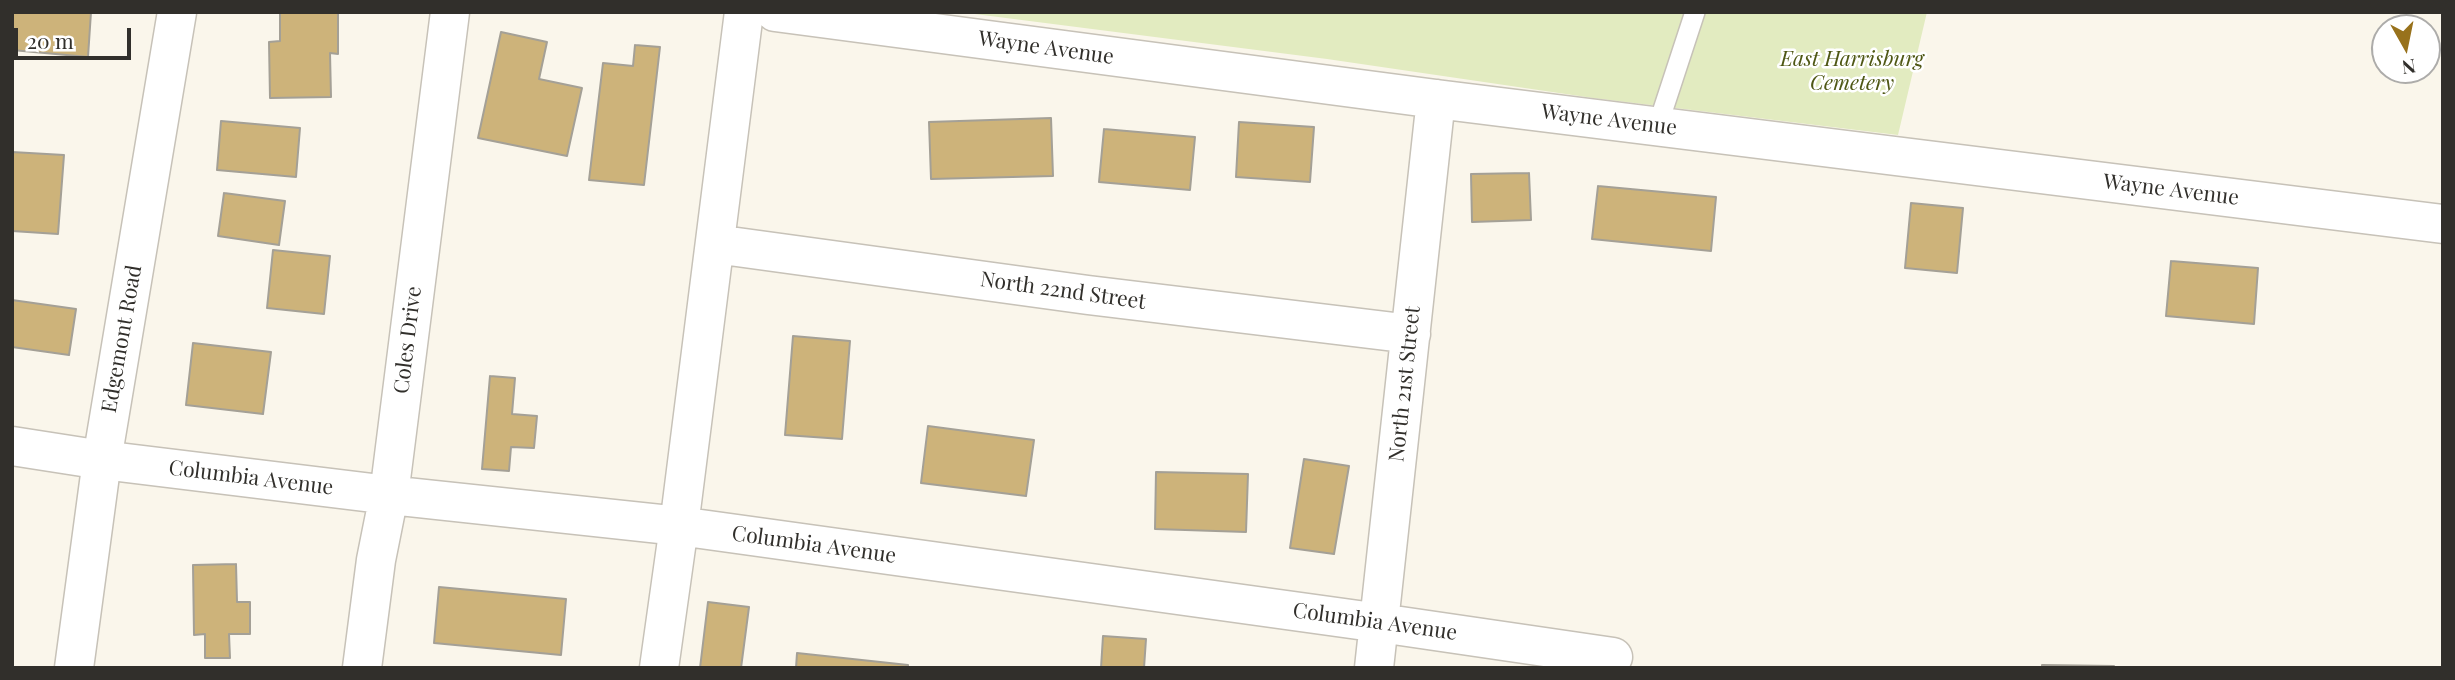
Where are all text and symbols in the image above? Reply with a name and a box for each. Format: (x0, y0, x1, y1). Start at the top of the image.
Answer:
scale bar (18, 14, 135, 58)
north arrow (2371, 14, 2441, 84)
text: 20 m (27, 26, 74, 54)
street label: Wayne Avenue (977, 26, 1115, 70)
park label: East Harrisburg Cemetery (1780, 46, 1924, 96)
text: N (2400, 54, 2418, 82)
street label: Wayne Avenue (1540, 99, 1678, 141)
street label: Wayne Avenue (2102, 169, 2240, 211)
street label: Edgemont Road (97, 263, 147, 415)
street label: North 22nd Street (979, 267, 1147, 315)
street label: Coles Drive (389, 285, 427, 395)
street label: North 21st Street (1384, 305, 1426, 463)
street label: Columbia Avenue (167, 455, 335, 501)
street label: Columbia Avenue (730, 521, 898, 569)
street label: Columbia Avenue (1291, 598, 1459, 646)

